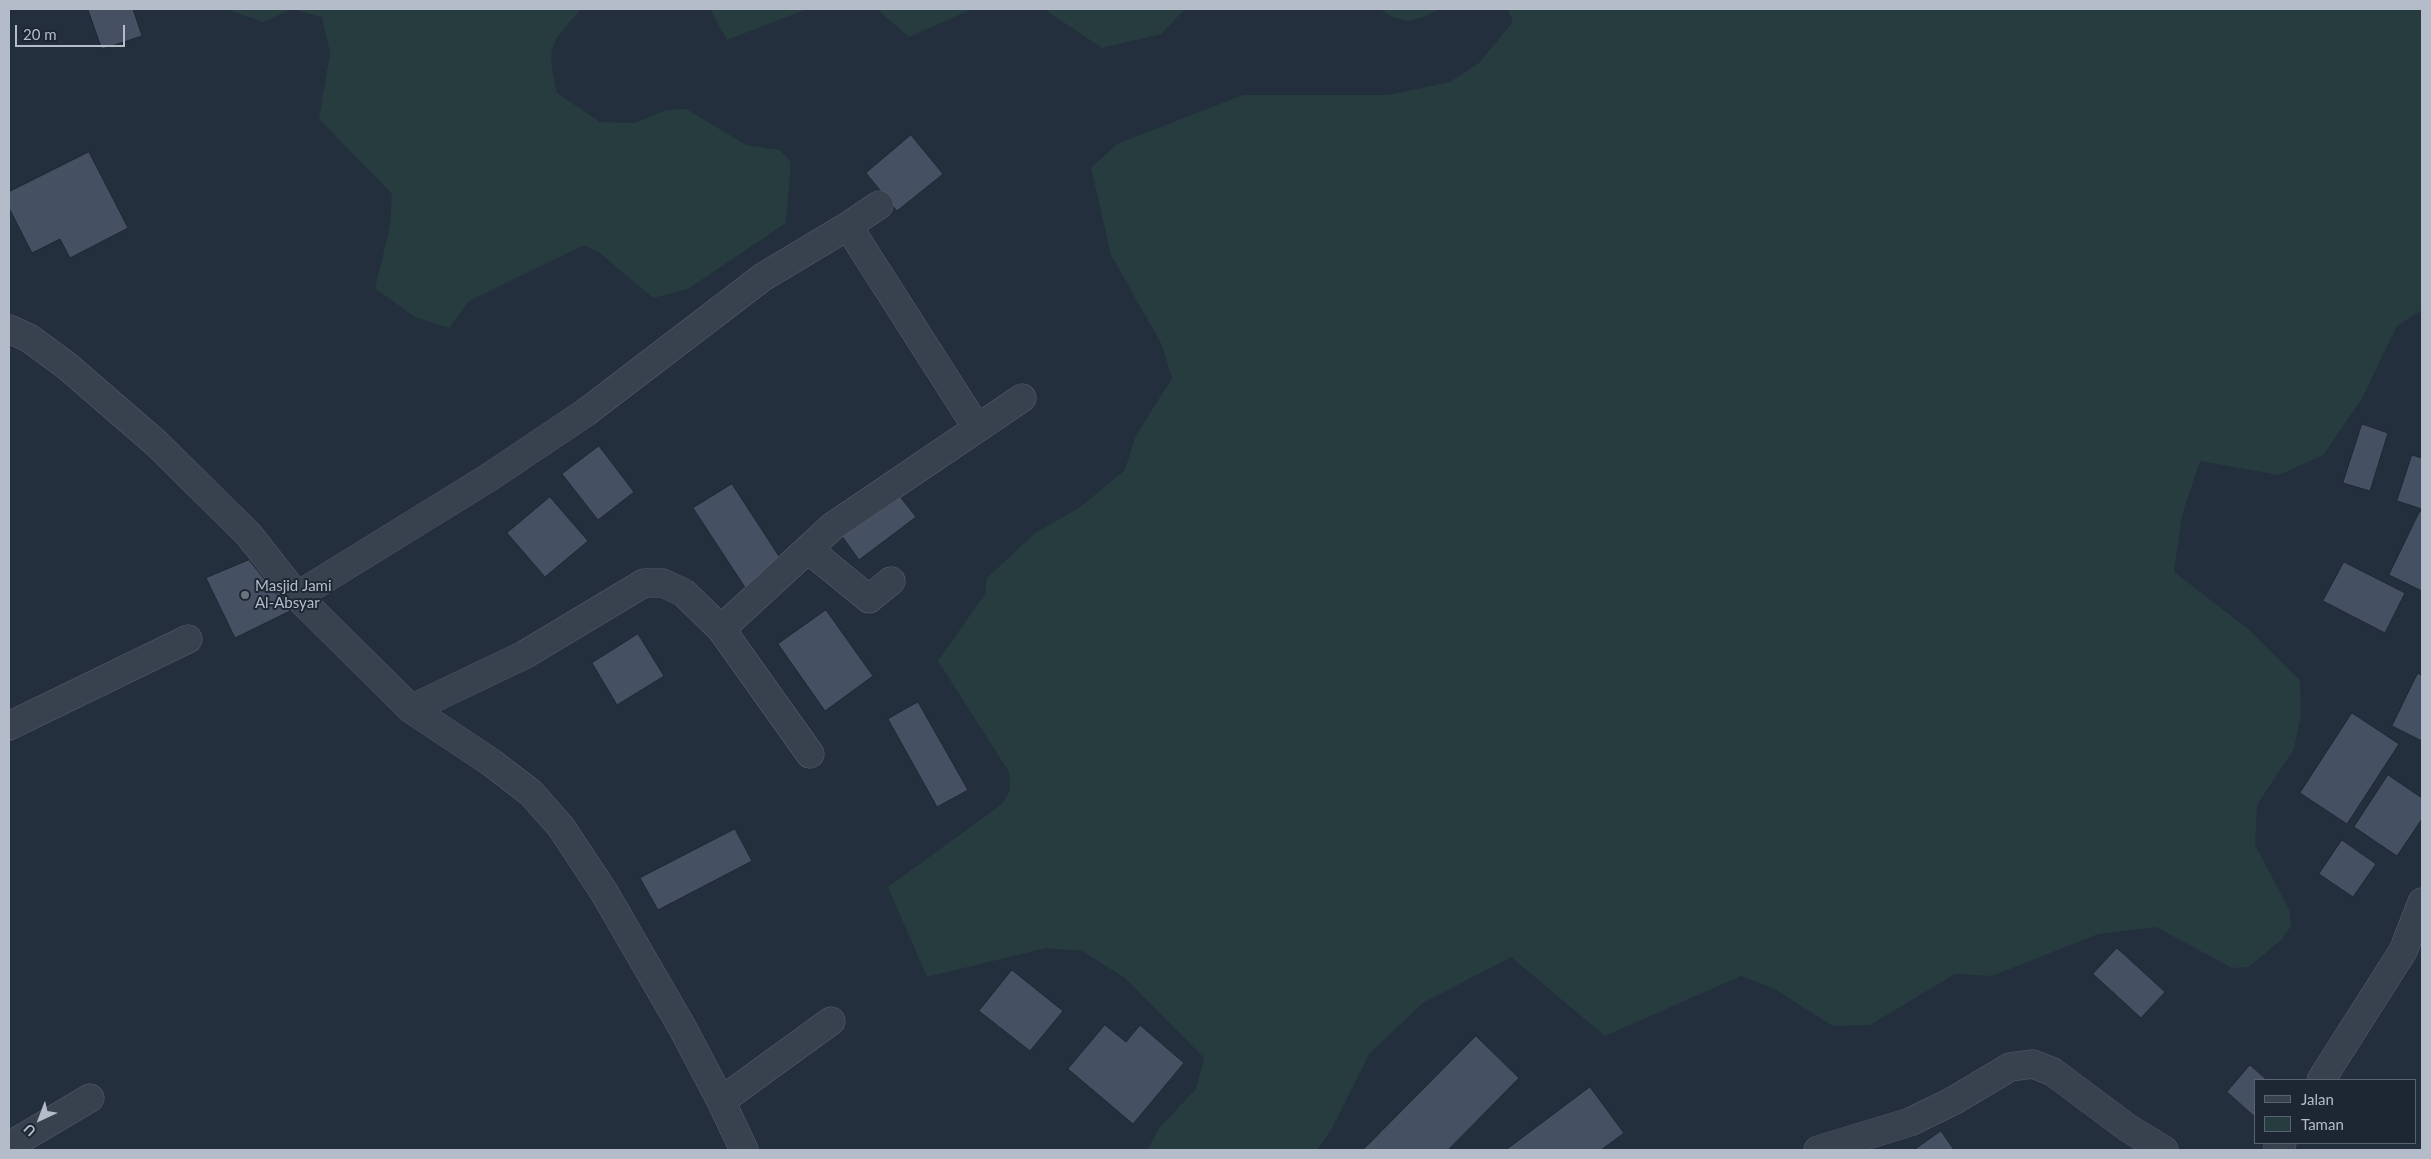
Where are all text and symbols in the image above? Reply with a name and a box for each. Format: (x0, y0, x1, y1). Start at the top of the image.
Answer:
scale bar (18, 15, 128, 47)
text: 20 m (23, 25, 57, 43)
place label: Masjid Jami Al-Absyar (255, 577, 332, 612)
marker: Masjid Jami Al-Absyar (239, 589, 251, 601)
legend (2254, 1079, 2416, 1144)
text: Jalan (2301, 1090, 2334, 1108)
north arrow (15, 1094, 65, 1144)
text: Taman (2301, 1115, 2344, 1133)
text: U (20, 1121, 39, 1140)

